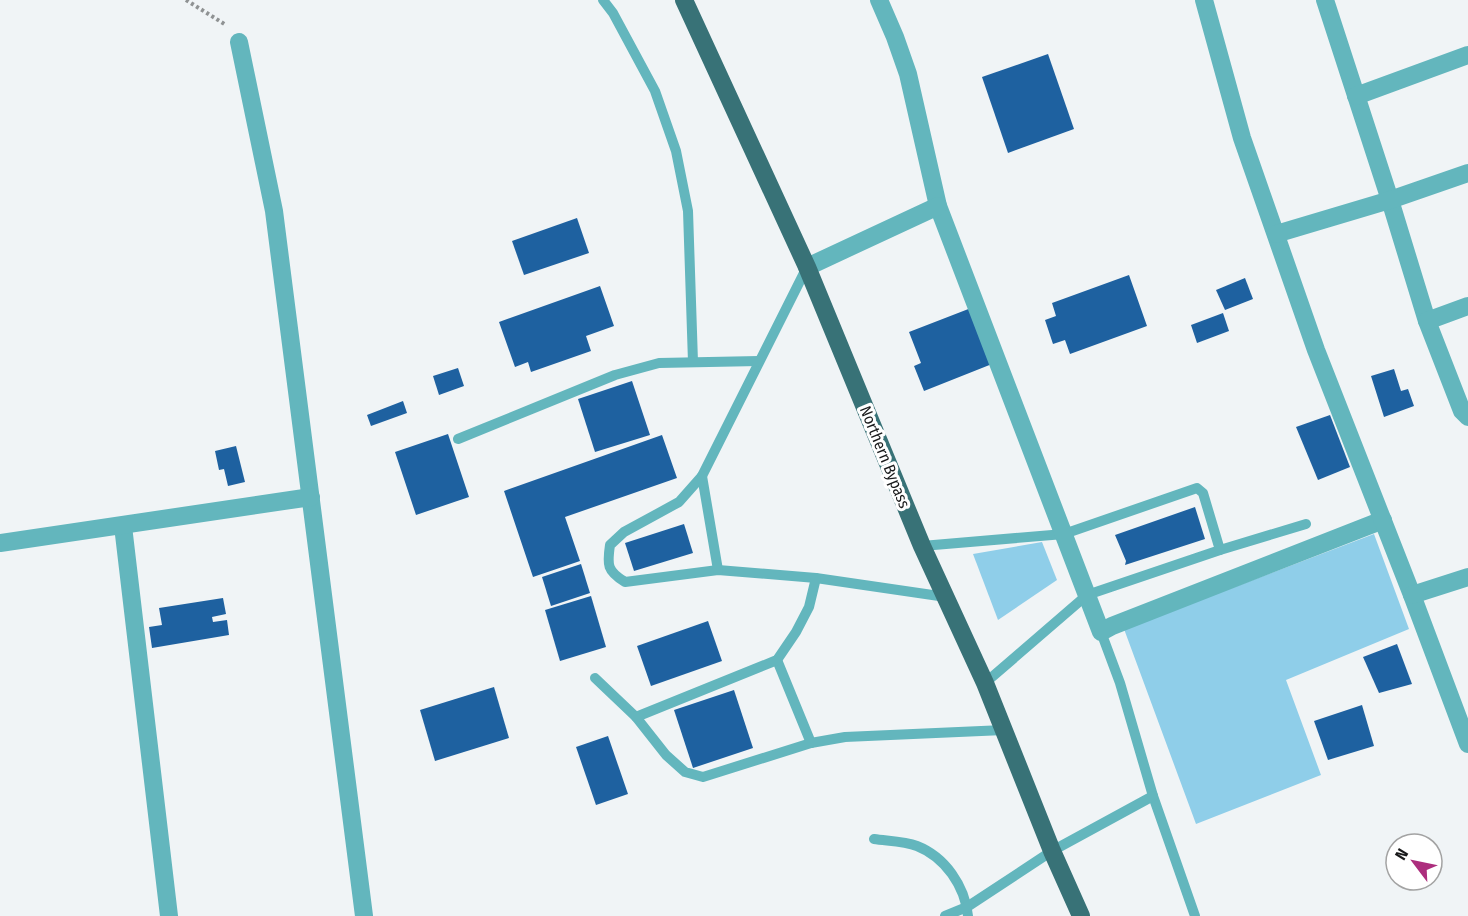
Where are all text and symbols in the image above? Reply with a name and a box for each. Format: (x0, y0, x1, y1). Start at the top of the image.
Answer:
street label: Northern Bypass (856, 403, 914, 511)
north arrow (1384, 832, 1444, 892)
text: N (1391, 845, 1412, 863)

